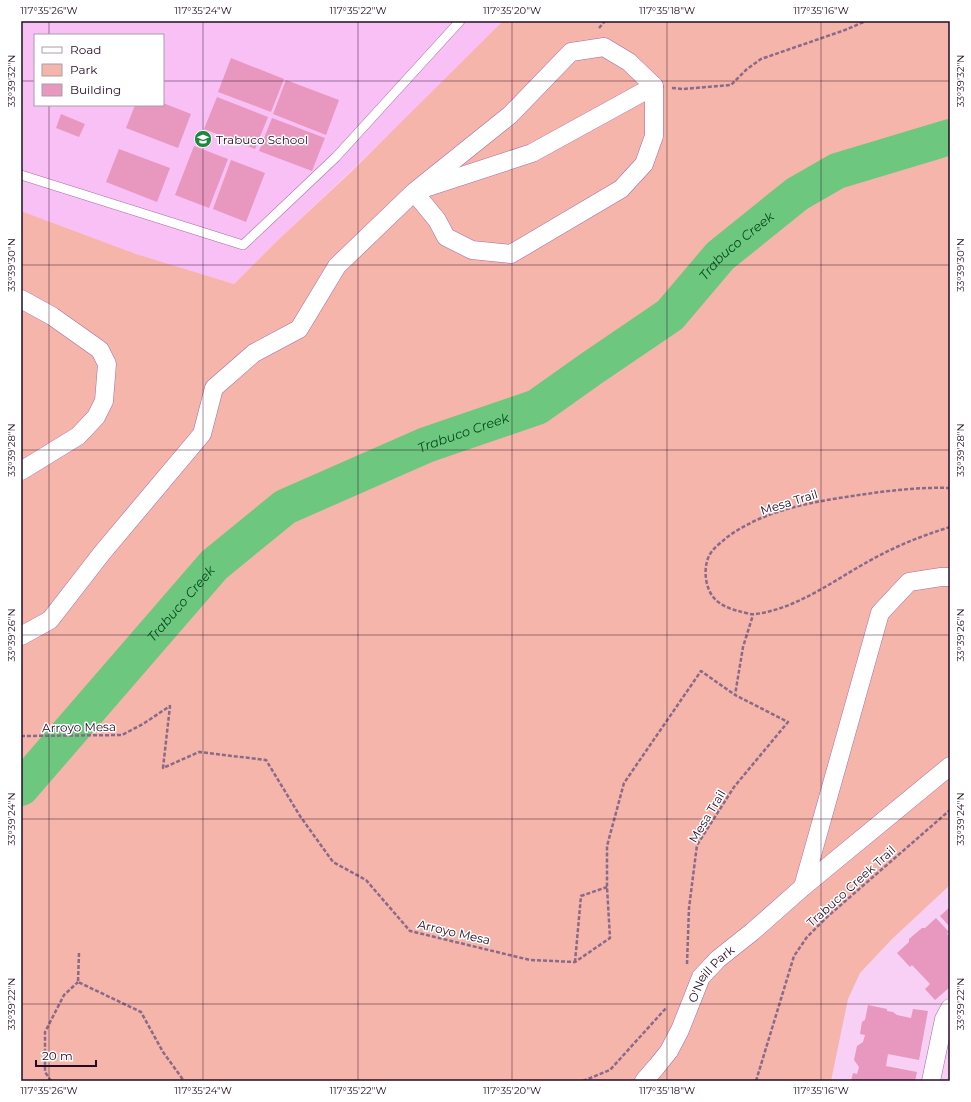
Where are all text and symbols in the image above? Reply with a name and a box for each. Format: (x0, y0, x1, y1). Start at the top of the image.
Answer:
text: 117°35'26"W (20, 4, 78, 17)
text: 117°35'24"W (174, 4, 232, 17)
text: 117°35'22"W (329, 4, 387, 17)
text: 117°35'20"W (483, 4, 541, 17)
text: 117°35'18"W (639, 4, 695, 17)
text: 117°35'16"W (793, 4, 849, 17)
legend (34, 34, 164, 106)
text: Road (70, 42, 101, 57)
text: 33°39'32"N (5, 55, 18, 107)
text: 33°39'32"N (954, 55, 967, 107)
text: Park (70, 62, 98, 77)
text: Building (70, 82, 121, 97)
school or university icon: Trabuco School (193, 129, 213, 149)
place label: Trabuco School (216, 132, 308, 147)
water label: Trabuco Creek (695, 207, 778, 283)
text: 33°39'30"N (5, 238, 18, 292)
text: 33°39'30"N (954, 238, 967, 292)
water label: Trabuco Creek (415, 409, 512, 456)
text: 33°39'28"N (5, 423, 18, 477)
text: 33°39'28"N (954, 423, 967, 477)
street label: Mesa Trail (758, 486, 820, 518)
water label: Trabuco Creek (143, 561, 219, 645)
text: 33°39'26"N (5, 608, 18, 662)
text: 33°39'26"N (954, 608, 967, 662)
street label: Arroyo Mesa (42, 719, 116, 735)
street label: Mesa Trail (685, 787, 729, 845)
text: 33°39'24"N (5, 792, 18, 846)
text: 33°39'24"N (954, 792, 967, 846)
street label: Trabuco Creek Trail (804, 842, 898, 930)
street label: Arroyo Mesa (416, 916, 492, 948)
street label: O'Neill Park (684, 941, 738, 1004)
text: 33°39'22"N (5, 978, 18, 1030)
text: 33°39'22"N (954, 978, 967, 1030)
scale bar (36, 1042, 96, 1068)
text: 20 m (42, 1048, 73, 1063)
text: 117°35'26"W (20, 1084, 78, 1097)
text: 117°35'24"W (174, 1084, 232, 1097)
text: 117°35'22"W (329, 1084, 387, 1097)
text: 117°35'20"W (483, 1084, 541, 1097)
text: 117°35'18"W (639, 1084, 695, 1097)
text: 117°35'16"W (793, 1084, 849, 1097)

